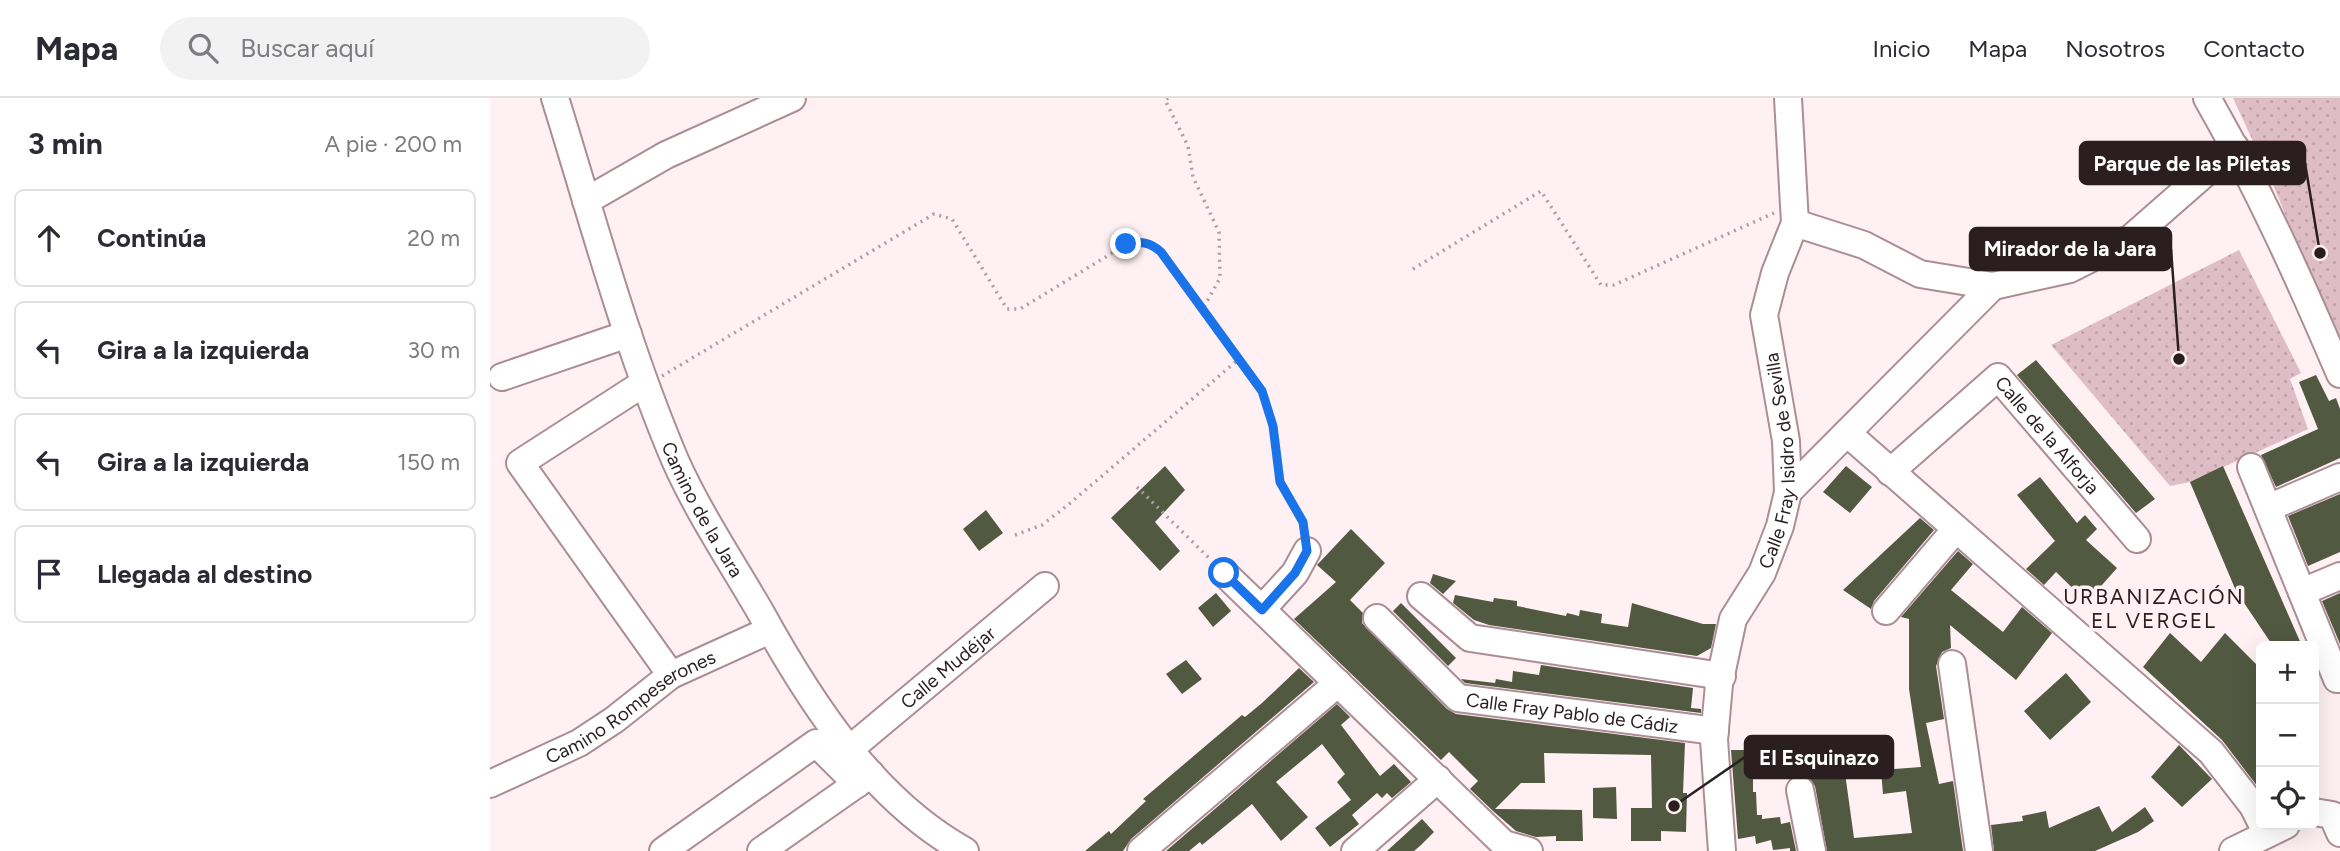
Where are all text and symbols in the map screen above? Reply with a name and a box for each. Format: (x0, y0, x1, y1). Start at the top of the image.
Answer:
search box (160, 17, 650, 80)
text: Mapa (35, 29, 118, 68)
icon: search (184, 29, 222, 67)
text: Buscar aquí (240, 32, 374, 64)
text: Inicio (1872, 34, 1930, 63)
text: Mapa (1968, 34, 2027, 63)
text: Nosotros (2065, 34, 2165, 63)
text: Contacto (2203, 34, 2305, 63)
text: 3 min (28, 125, 103, 162)
text: A pie · 200 m (324, 130, 462, 158)
callout: Parque de las Piletas (2080, 142, 2305, 184)
text: Parque de las Piletas (2093, 151, 2291, 176)
icon: ahead (30, 219, 68, 257)
text: Continúa (97, 222, 206, 254)
text: 20 m (407, 224, 460, 252)
route end (1110, 228, 1141, 259)
callout: Mirador de la Jara (1970, 228, 2171, 270)
text: Mirador de la Jara (1984, 236, 2156, 261)
icon: left (30, 331, 68, 369)
text: Gira a la izquierda (97, 334, 309, 366)
text: 30 m (407, 336, 460, 364)
street label: Calle Fray Isidro de Sevilla (1753, 351, 1800, 572)
street label: Calle de la Alforja (1991, 371, 2105, 498)
street label: Camino de la Jara (657, 438, 748, 581)
icon: left (30, 443, 68, 481)
text: Gira a la izquierda (97, 446, 309, 478)
text: 150 m (397, 448, 460, 476)
icon: arrive (30, 555, 68, 593)
route start (1208, 557, 1239, 588)
text: Llegada al destino (97, 558, 312, 590)
district label: URBANIZACIÓN EL VERGEL (2063, 584, 2245, 633)
street label: Calle Mudéjar (896, 621, 1000, 713)
map controls (2256, 641, 2319, 830)
button: + (2256, 641, 2319, 704)
street label: Camino Rompeserones (542, 645, 719, 768)
street label: Calle Fray Pablo de Cádiz (1465, 688, 1680, 738)
button: − (2256, 704, 2319, 767)
callout: El Esquinazo (1745, 736, 1893, 778)
text: El Esquinazo (1759, 745, 1879, 770)
button: locate (2256, 767, 2319, 830)

